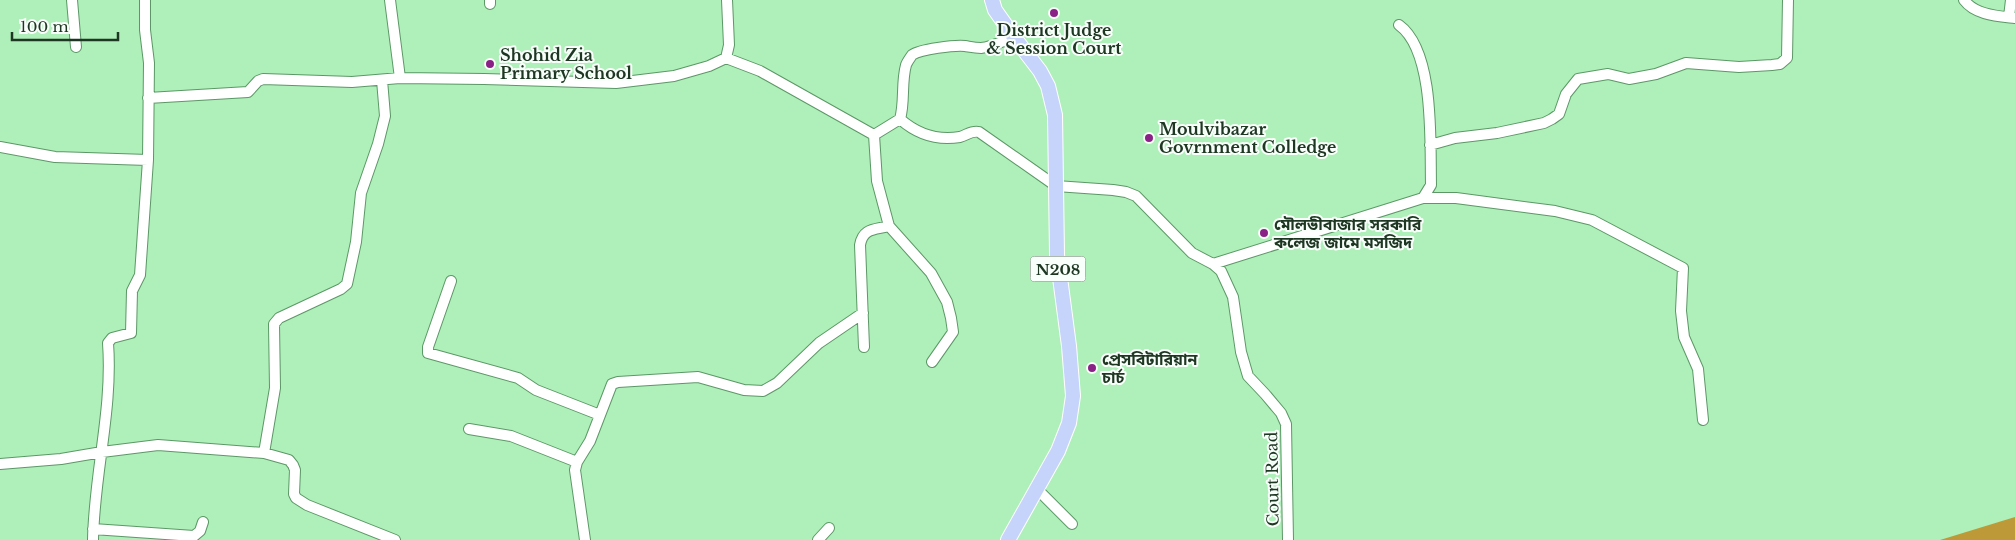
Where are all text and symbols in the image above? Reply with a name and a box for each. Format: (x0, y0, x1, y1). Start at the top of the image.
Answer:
marker: District Judge & Session Court (1048, 7, 1060, 19)
scale bar (12, 10, 119, 42)
text: 100 m (20, 17, 69, 36)
place label: District Judge & Session Court (987, 20, 1122, 58)
place label: Shohid Zia Primary School (500, 45, 632, 83)
marker: Shohid Zia Primary School (484, 58, 496, 70)
place label: Moulvibazar Govrnment Colledge (1159, 119, 1336, 157)
marker: Moulvibazar Govrnment Colledge (1143, 132, 1155, 144)
place label: মৌলভীবাজার সরকারি কলেজ জামে মসজিদ (1273, 214, 1422, 252)
marker: মৌলভীবাজার সরকারি কলেজ জামে মসজিদ (1258, 227, 1270, 239)
road number: N208 (1030, 256, 1086, 282)
place label: প্রেসবিটারিয়ান চার্চ (1101, 349, 1198, 387)
marker: প্রেসবিটারিয়ান চার্চ (1086, 362, 1098, 374)
street label: Court Road (1261, 431, 1283, 527)

